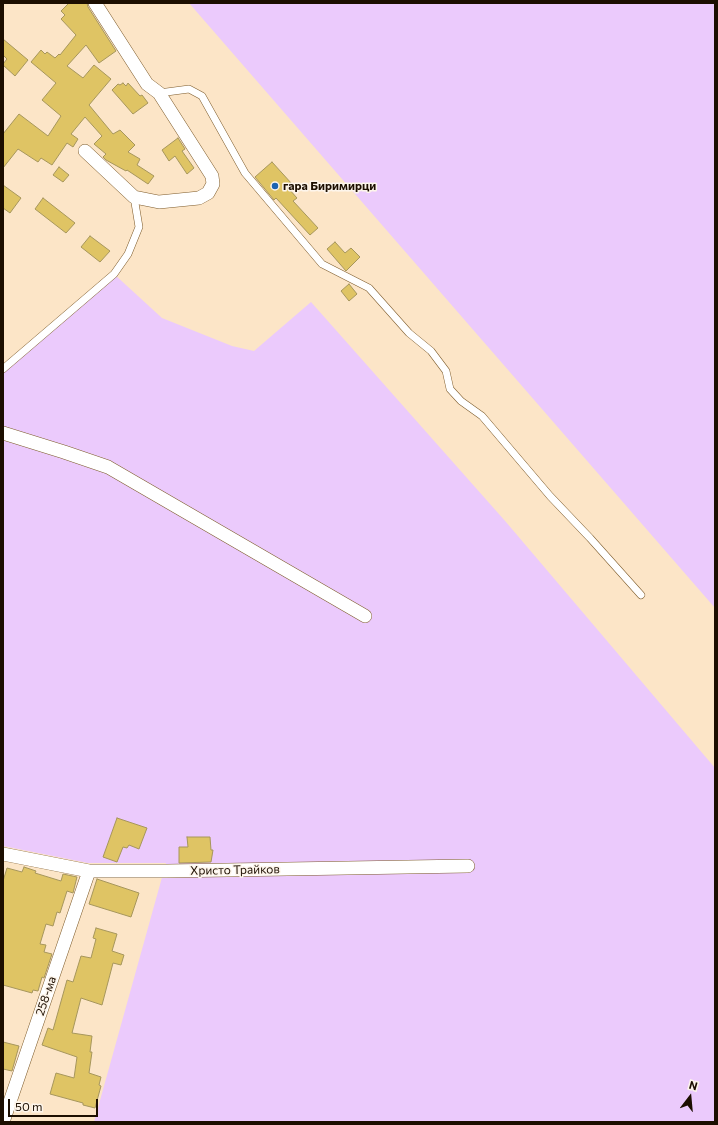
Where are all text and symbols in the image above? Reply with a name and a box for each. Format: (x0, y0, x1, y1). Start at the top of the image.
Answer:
place label: гара Биримирци (283, 179, 376, 193)
marker: гара Биримирци (270, 181, 280, 191)
street label: Христо Трайков (190, 862, 280, 878)
street label: 258-ма (33, 974, 59, 1018)
north arrow (670, 1077, 710, 1117)
text: N (688, 1078, 699, 1092)
scale bar (10, 1091, 100, 1117)
text: 50 m (15, 1099, 43, 1113)

